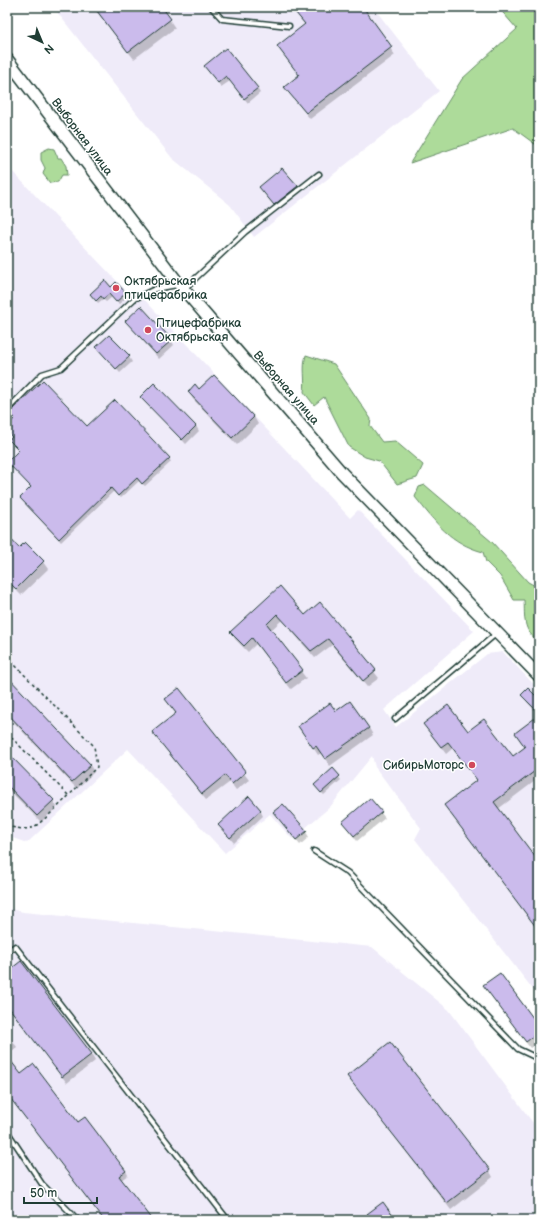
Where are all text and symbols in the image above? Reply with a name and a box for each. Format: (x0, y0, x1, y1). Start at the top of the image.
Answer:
north arrow (22, 22, 62, 62)
text: N (41, 41, 56, 56)
street label: Выборная улица (48, 95, 116, 179)
place label: Октябрьская птицефабрика (124, 274, 207, 303)
marker: Октябрьская птицефабрика (111, 283, 121, 293)
place label: Птицефабрика Октябрьская (156, 316, 241, 345)
marker: Птицефабрика Октябрьская (143, 325, 153, 335)
street label: Выборная улица (250, 348, 322, 428)
place label: СибирьМоторс (383, 758, 464, 773)
marker: СибирьМоторс (467, 760, 477, 770)
scale bar (24, 1179, 97, 1205)
text: 50 m (30, 1186, 57, 1201)

